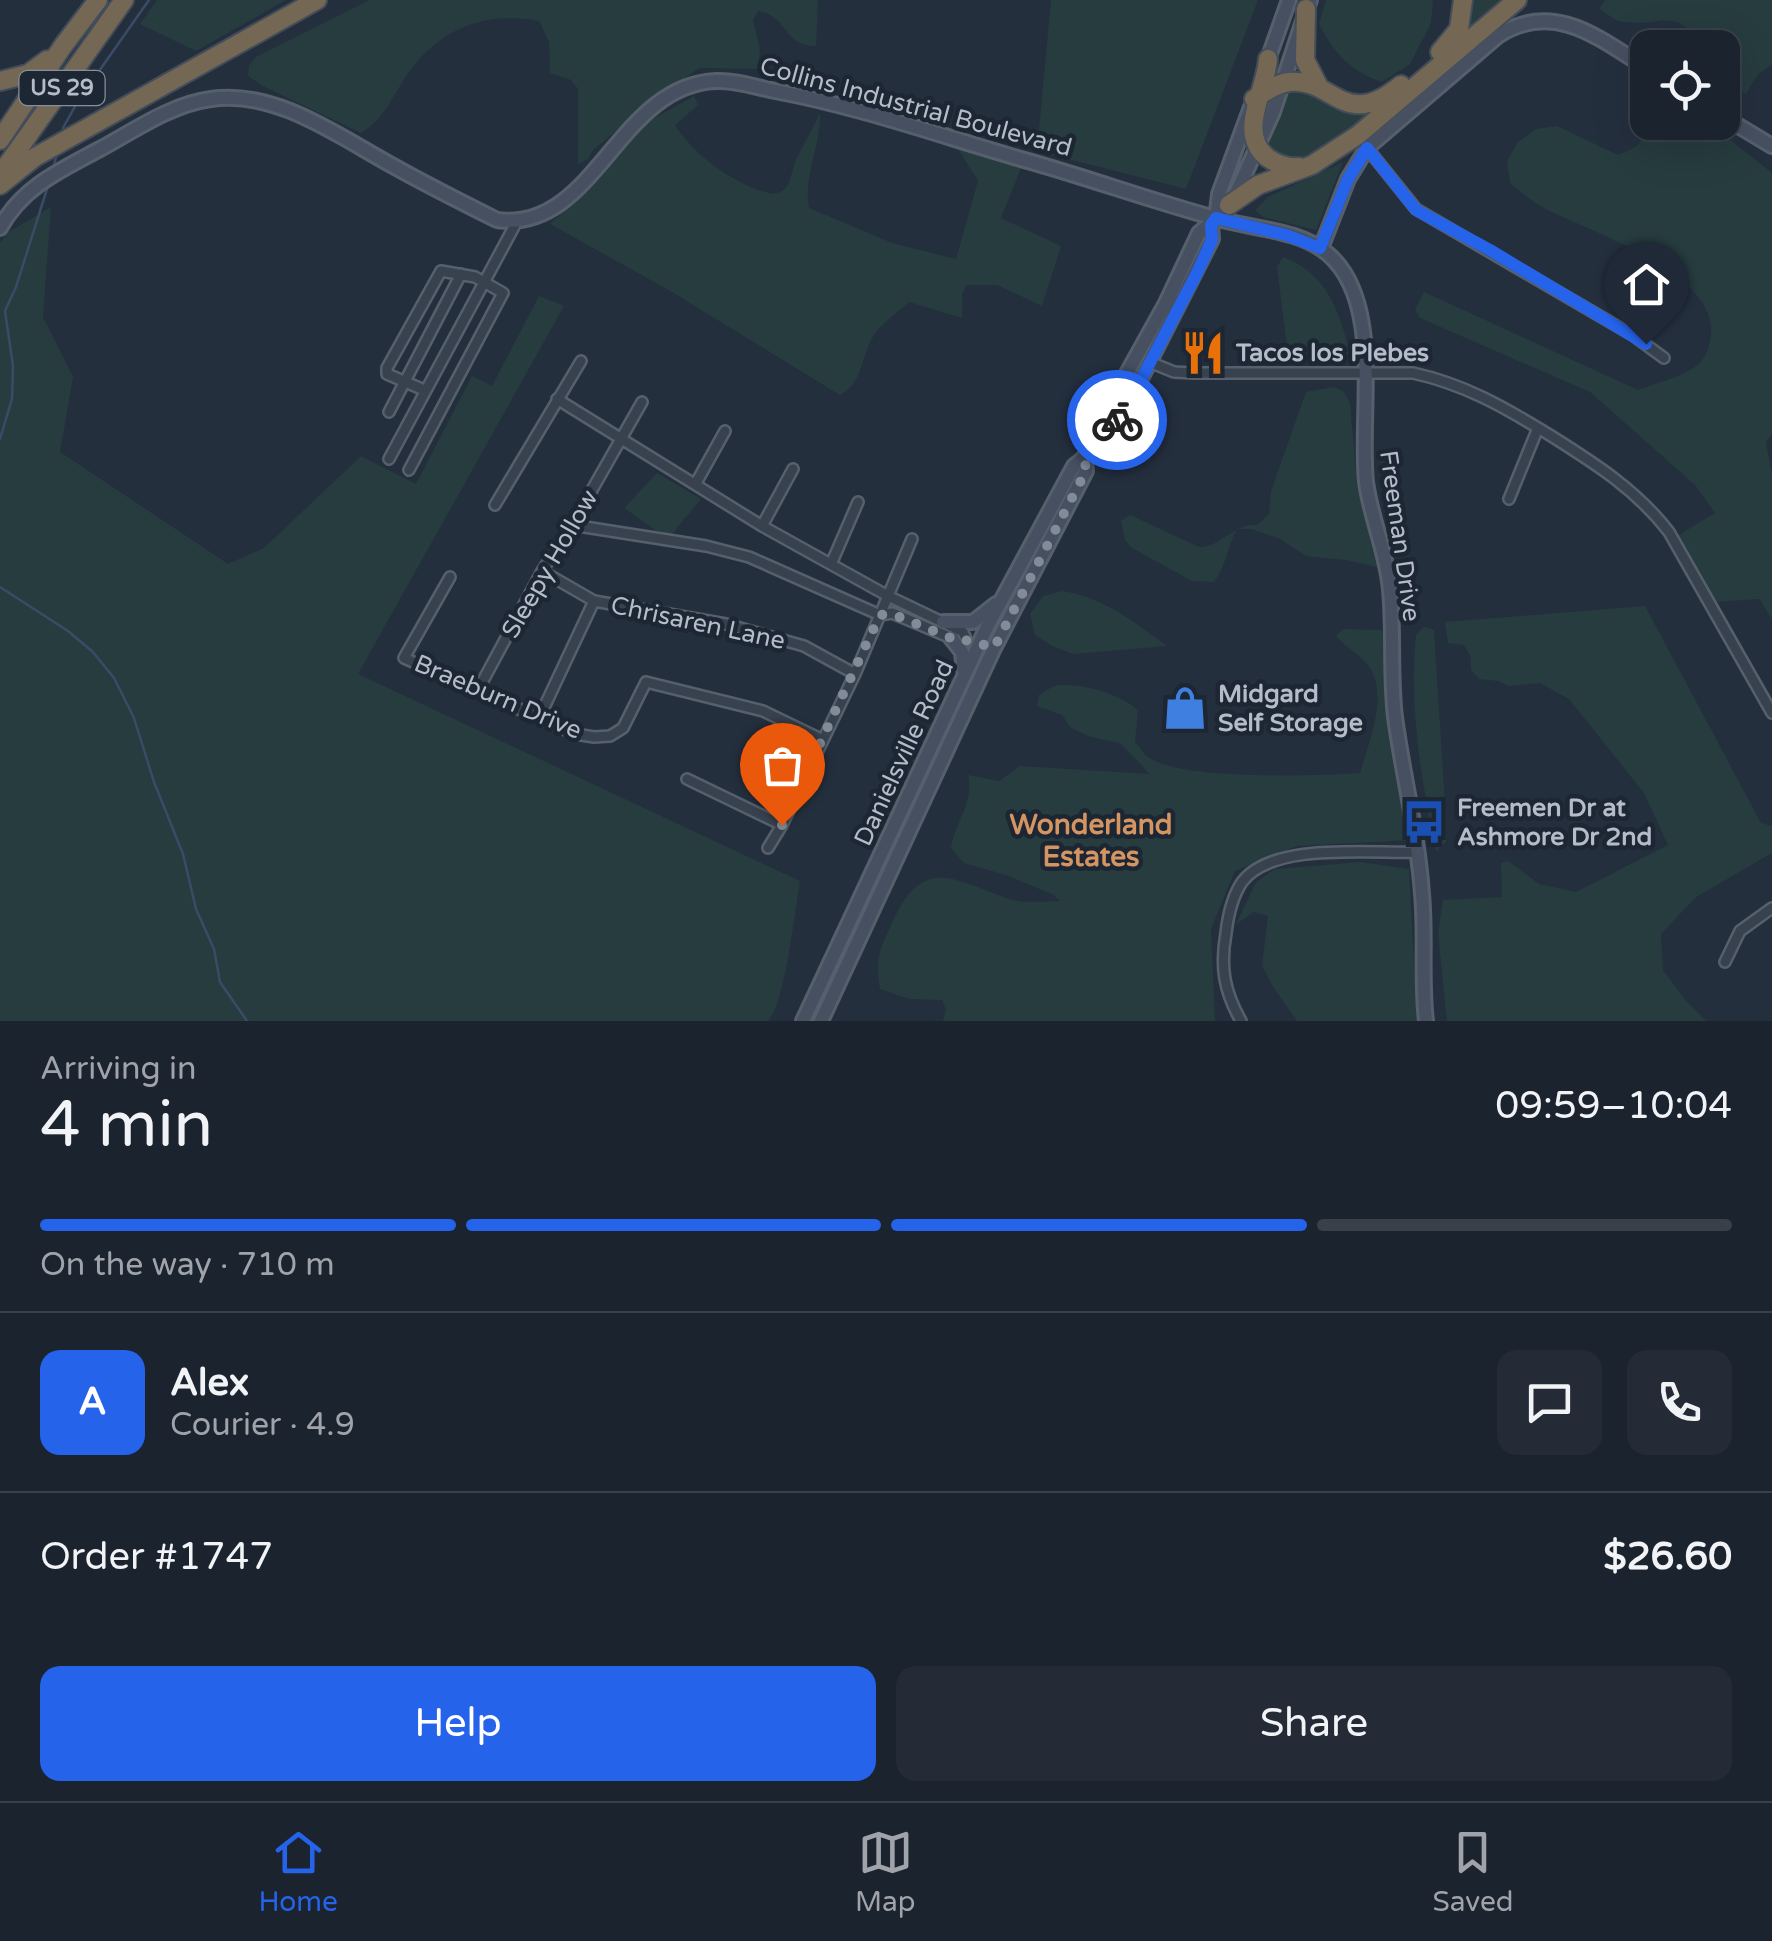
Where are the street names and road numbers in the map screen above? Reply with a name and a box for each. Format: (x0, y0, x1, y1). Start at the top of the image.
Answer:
street label: Collins Industrial Boulevard (757, 51, 1075, 163)
road number: US 29 (20, 71, 104, 105)
street label: Freeman Drive (1373, 449, 1427, 623)
street label: Sleepy Hollow (495, 484, 605, 643)
street label: Chrisaren Lane (608, 590, 788, 656)
street label: Braeburn Drive (410, 648, 586, 746)
street label: Danielsville Road (848, 655, 960, 851)

